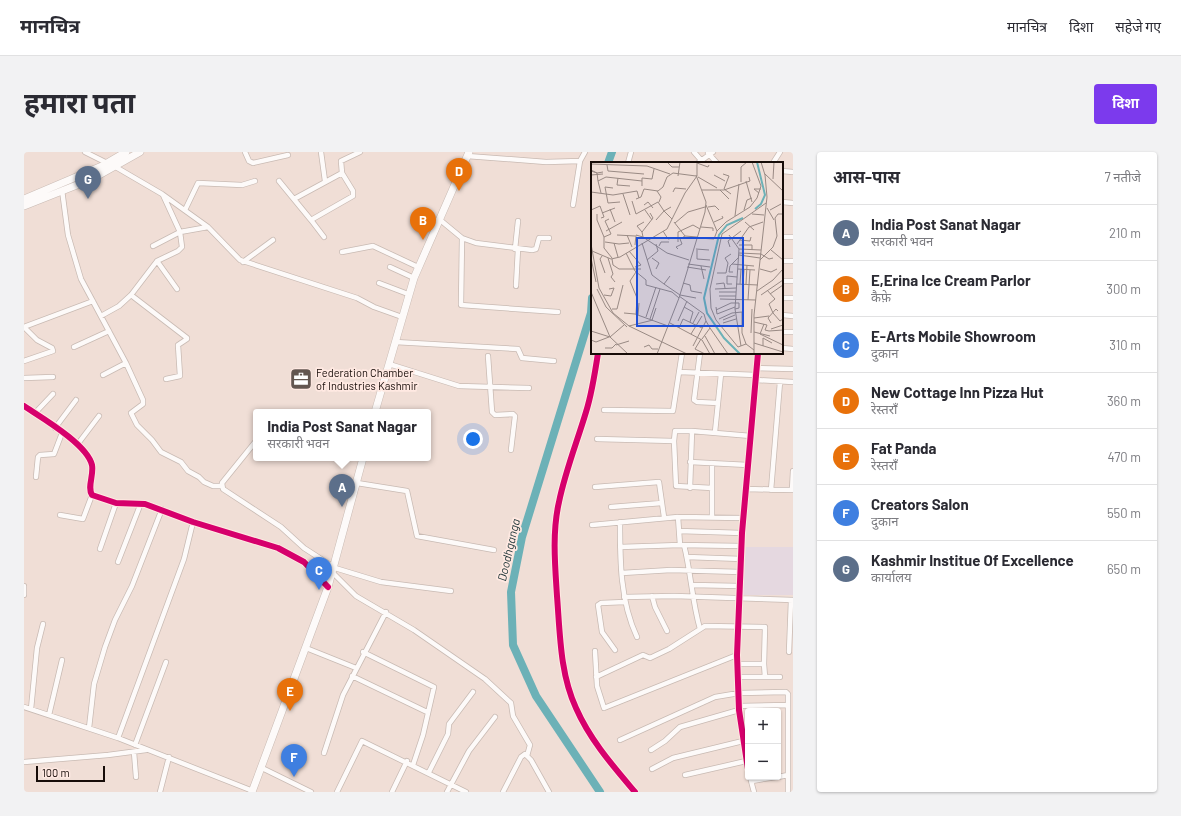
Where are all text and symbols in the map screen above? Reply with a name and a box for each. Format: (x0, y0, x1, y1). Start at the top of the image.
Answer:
text: मानचित्र (20, 14, 80, 37)
text: मानचित्र (1007, 18, 1047, 35)
text: दिशा (1069, 18, 1093, 35)
text: सहेजे गए (1115, 18, 1161, 35)
button: दिशा (1094, 84, 1157, 124)
text: हमारा पता (24, 85, 135, 119)
pin: D (446, 158, 472, 191)
inset map (591, 162, 783, 354)
pin: G (75, 166, 101, 199)
text: आस-पास (833, 166, 900, 186)
text: 7 नतीजे (1105, 169, 1141, 185)
pin: B (410, 207, 436, 240)
text: India Post Sanat Nagar (871, 215, 1021, 233)
text: A (842, 225, 850, 241)
text: 210 m (1109, 225, 1141, 241)
text: सरकारी भवन (871, 233, 933, 249)
text: E,Erina Ice Cream Parlor (871, 271, 1031, 289)
text: B (842, 281, 850, 297)
text: 300 m (1106, 281, 1141, 297)
text: कैफ़े (871, 289, 891, 305)
text: E-Arts Mobile Showroom (871, 327, 1036, 345)
text: C (842, 337, 850, 353)
text: 310 m (1109, 337, 1141, 353)
text: दुकान (871, 345, 898, 361)
office icon: Federation Chamber of Industries Kashmir (288, 366, 314, 392)
place label: Federation Chamber of Industries Kashmir (316, 366, 417, 392)
text: New Cottage Inn Pizza Hut (871, 383, 1044, 401)
text: D (842, 393, 850, 409)
text: 360 m (1107, 393, 1141, 409)
text: रेस्तराँ (871, 401, 897, 417)
popup (253, 409, 431, 461)
text: India Post Sanat Nagar (267, 417, 417, 435)
your location (463, 429, 483, 449)
text: सरकारी भवन (267, 435, 329, 451)
text: Fat Panda (871, 439, 936, 457)
text: E (842, 449, 850, 465)
text: 470 m (1107, 449, 1141, 465)
text: रेस्तराँ (871, 457, 897, 473)
pin: A (329, 474, 355, 507)
text: Creators Salon (871, 495, 969, 513)
text: F (842, 505, 850, 521)
text: 550 m (1107, 505, 1141, 521)
text: दुकान (871, 513, 898, 529)
water label: Doodhganga (494, 517, 522, 582)
text: Kashmir Institue Of Excellence (871, 551, 1074, 569)
pin: C (306, 557, 332, 590)
text: G (842, 561, 850, 577)
text: 650 m (1107, 561, 1141, 577)
text: कार्यालय (871, 569, 912, 585)
pin: E (277, 678, 303, 711)
map controls (745, 708, 781, 780)
button: + (745, 708, 781, 744)
pin: F (281, 744, 307, 777)
button: − (745, 744, 781, 780)
scale bar (36, 764, 105, 783)
text: 100 m (42, 766, 70, 779)

